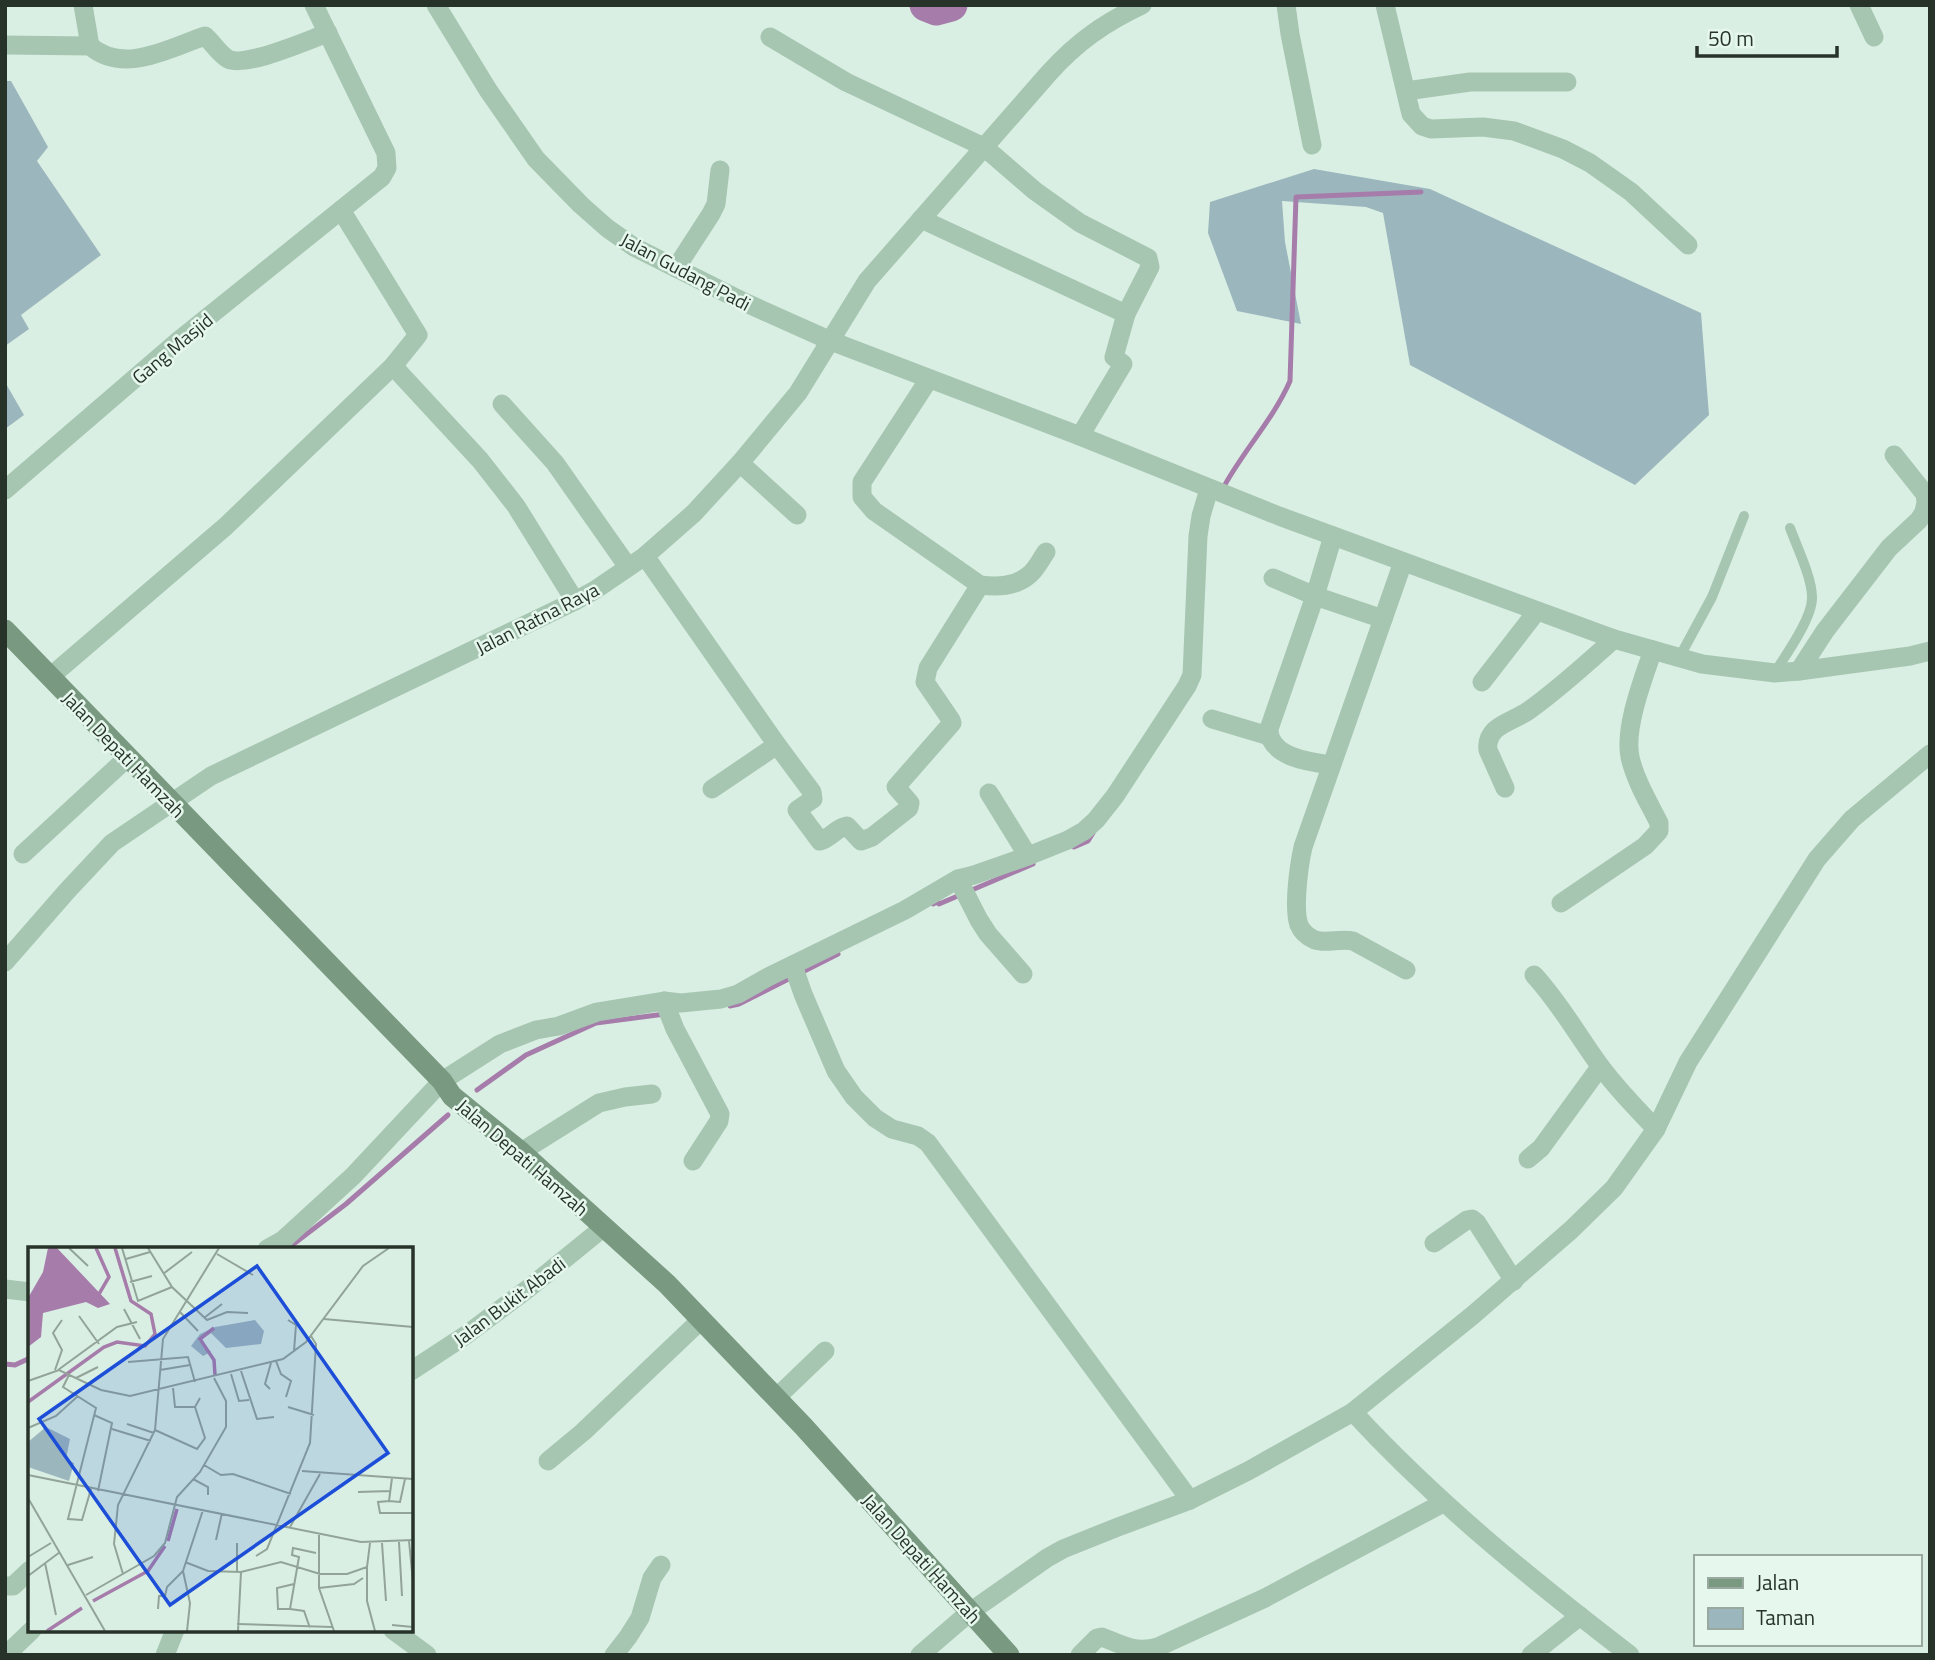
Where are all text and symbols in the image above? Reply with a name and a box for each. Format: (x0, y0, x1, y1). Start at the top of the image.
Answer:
scale bar (1697, 14, 1837, 58)
text: 50 m (1708, 22, 1754, 54)
street label: Jalan Gudang Padi (616, 224, 756, 318)
street label: Gang Masjid (125, 305, 219, 391)
street label: Jalan Ratna Raya (470, 574, 604, 662)
street label: Jalan Depati Hamzah (56, 684, 192, 824)
street label: Jalan Depati Hamzah (451, 1092, 595, 1222)
inset map (28, 1247, 413, 1632)
street label: Jalan Bukit Abadi (447, 1249, 571, 1353)
street label: Jalan Depati Hamzah (856, 1487, 988, 1629)
legend (1694, 1555, 1921, 1646)
text: Jalan (1756, 1566, 1799, 1598)
text: Taman (1756, 1601, 1815, 1633)

